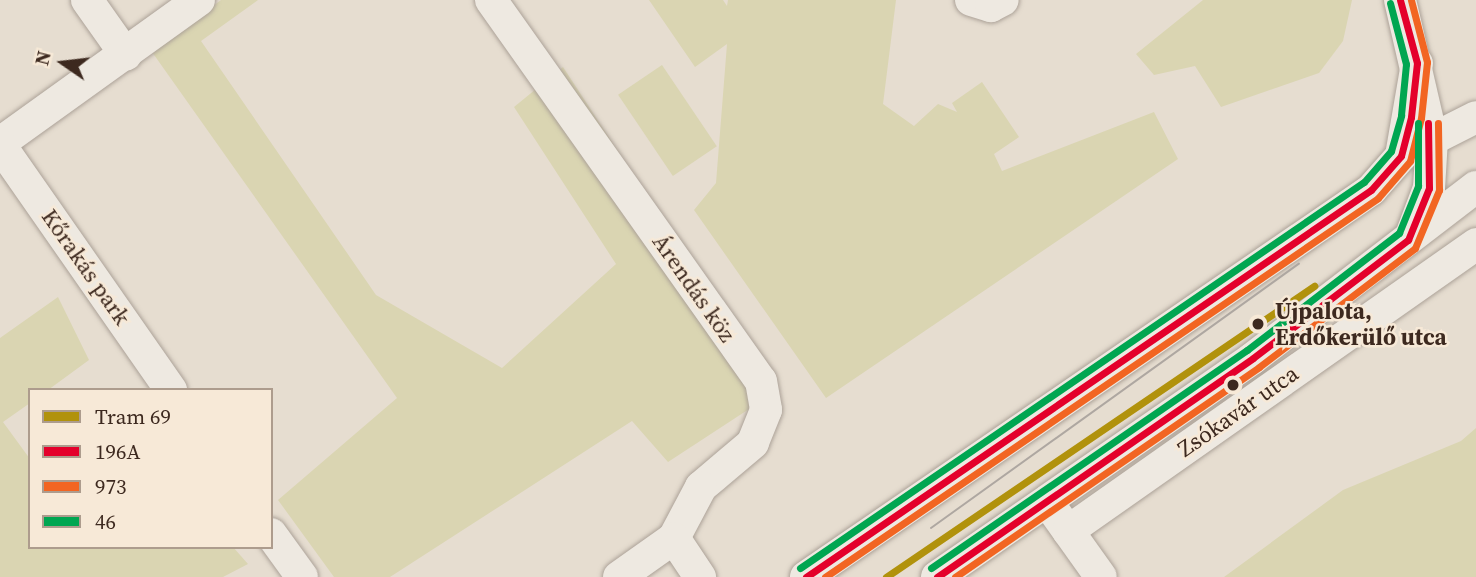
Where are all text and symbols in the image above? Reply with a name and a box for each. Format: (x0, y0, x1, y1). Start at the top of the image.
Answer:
north arrow (28, 28, 98, 98)
text: N (28, 48, 57, 68)
street label: Kőrakás park (36, 204, 136, 330)
street label: Árendás köz (647, 229, 741, 347)
place label: Újpalota, Erdőkerülő utca (1275, 297, 1447, 351)
marker: Újpalota, Erdőkerülő utca (1247, 313, 1269, 335)
street label: Zsókavár utca (1172, 359, 1304, 463)
unlabelled marker (1226, 378, 1240, 392)
legend (28, 388, 273, 549)
text: Tram 69 (95, 402, 171, 431)
text: 196A (95, 437, 140, 466)
text: 973 (95, 472, 127, 501)
text: 46 (95, 507, 116, 536)

